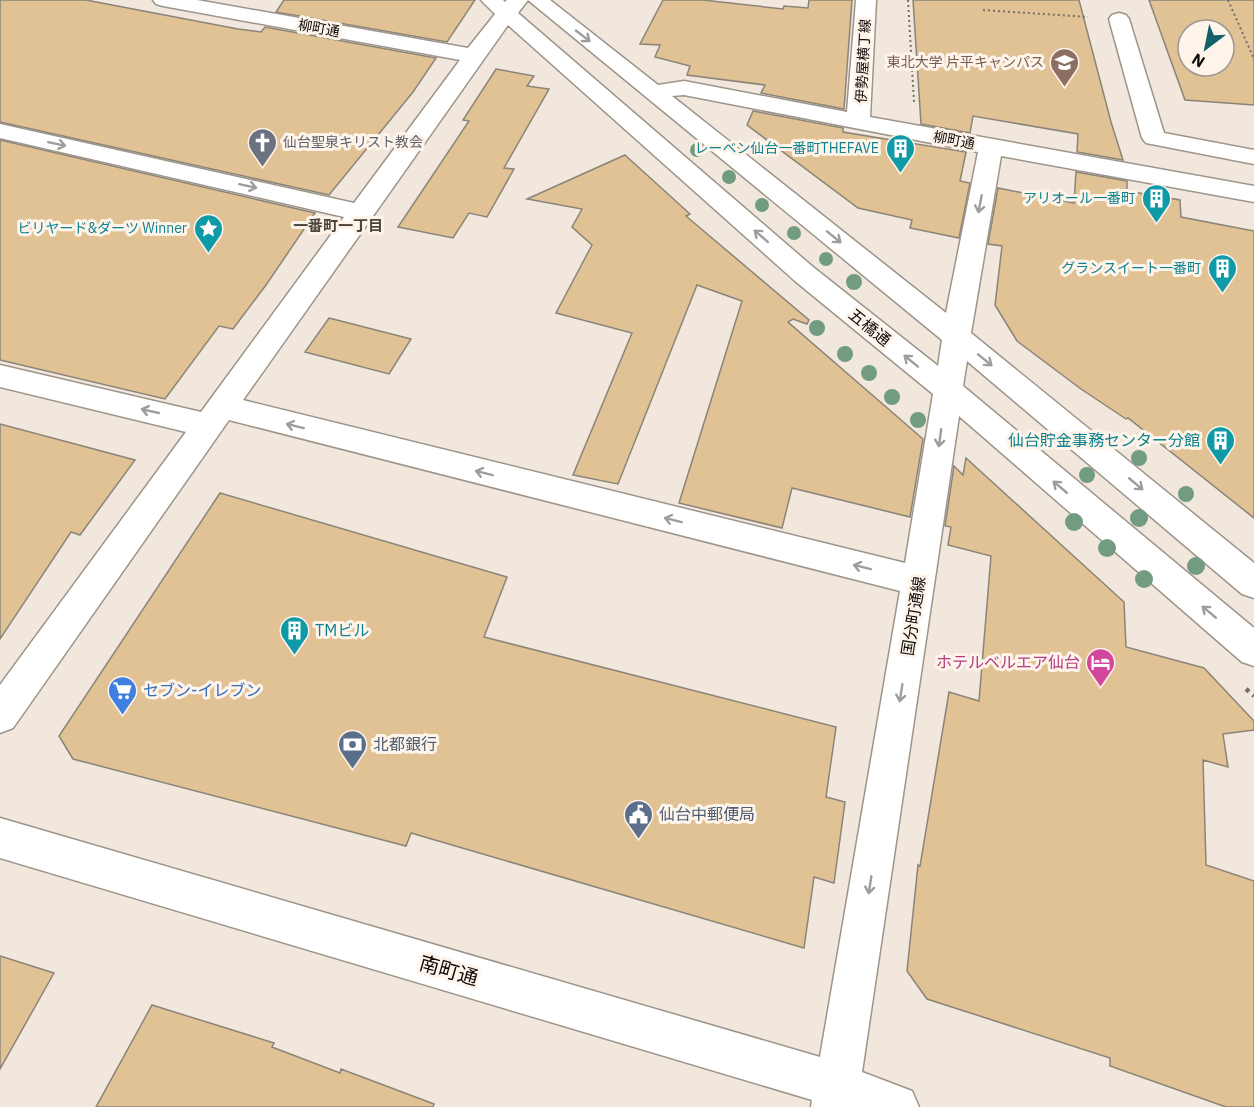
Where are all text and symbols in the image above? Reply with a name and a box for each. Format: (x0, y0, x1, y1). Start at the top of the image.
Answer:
street label: 柳町通 (297, 15, 341, 41)
north arrow (1176, 18, 1236, 78)
street label: 伊勢屋横丁線 (852, 19, 874, 103)
one-way arrow (575, 30, 591, 43)
school or university icon: 東北大学 片平キャンパス (1049, 46, 1081, 88)
text: N (1188, 49, 1208, 72)
place label: 東北大学 片平キャンパス (887, 53, 1044, 71)
church icon: 仙台聖泉キリスト教会 (246, 126, 278, 168)
street label: 柳町通 (932, 127, 976, 153)
building icon: レーベン仙台一番町THEFAVE (884, 132, 916, 174)
place label: 仙台聖泉キリスト教会 (283, 133, 423, 151)
one-way arrow (47, 139, 66, 150)
place label: レーベン仙台一番町THEFAVE (695, 139, 879, 157)
one-way arrow (237, 181, 257, 192)
building icon: アリオール一番町 (1140, 182, 1172, 224)
place label: アリオール一番町 (1023, 189, 1135, 207)
one-way arrow (974, 194, 985, 213)
place icon: ビリヤード&ダーツ Winner (192, 212, 224, 254)
district label: 一番町一丁目 (293, 216, 383, 235)
place label: ビリヤード&ダーツ Winner (18, 219, 187, 237)
one-way arrow (753, 230, 769, 243)
one-way arrow (826, 230, 842, 243)
building icon: グランスイート一番町 (1206, 252, 1238, 294)
place label: グランスイート一番町 (1061, 259, 1201, 277)
street label: 五橋通 (845, 304, 895, 350)
one-way arrow (904, 354, 920, 367)
one-way arrow (977, 354, 993, 367)
one-way arrow (141, 404, 160, 416)
one-way arrow (285, 419, 304, 431)
building icon: 仙台貯金事務センター分館 (1205, 424, 1237, 466)
one-way arrow (935, 427, 946, 447)
place label: 仙台貯金事務センター分館 (1008, 430, 1200, 450)
one-way arrow (475, 466, 494, 478)
one-way arrow (1128, 477, 1143, 491)
one-way arrow (1053, 480, 1068, 494)
one-way arrow (664, 513, 683, 525)
one-way arrow (853, 561, 872, 572)
street label: 国分町通線 (897, 575, 929, 657)
one-way arrow (1201, 606, 1217, 619)
building icon: TMビル (278, 614, 310, 656)
place label: TMビル (315, 620, 369, 640)
hotel icon: ホテルベルエア仙台 (1085, 646, 1117, 688)
place label: ホテルベルエア仙台 (936, 652, 1080, 672)
supermarket icon: セブン-イレブン (106, 674, 138, 716)
place label: セブン-イレブン (143, 680, 261, 700)
one-way arrow (895, 682, 906, 702)
bank icon: 北都銀行 (336, 728, 368, 770)
place label: 北都銀行 (373, 734, 437, 754)
public building icon: 仙台中郵便局 (622, 798, 654, 840)
place label: 仙台中郵便局 (659, 804, 755, 824)
one-way arrow (864, 875, 875, 895)
street label: 南町通 (416, 949, 482, 991)

